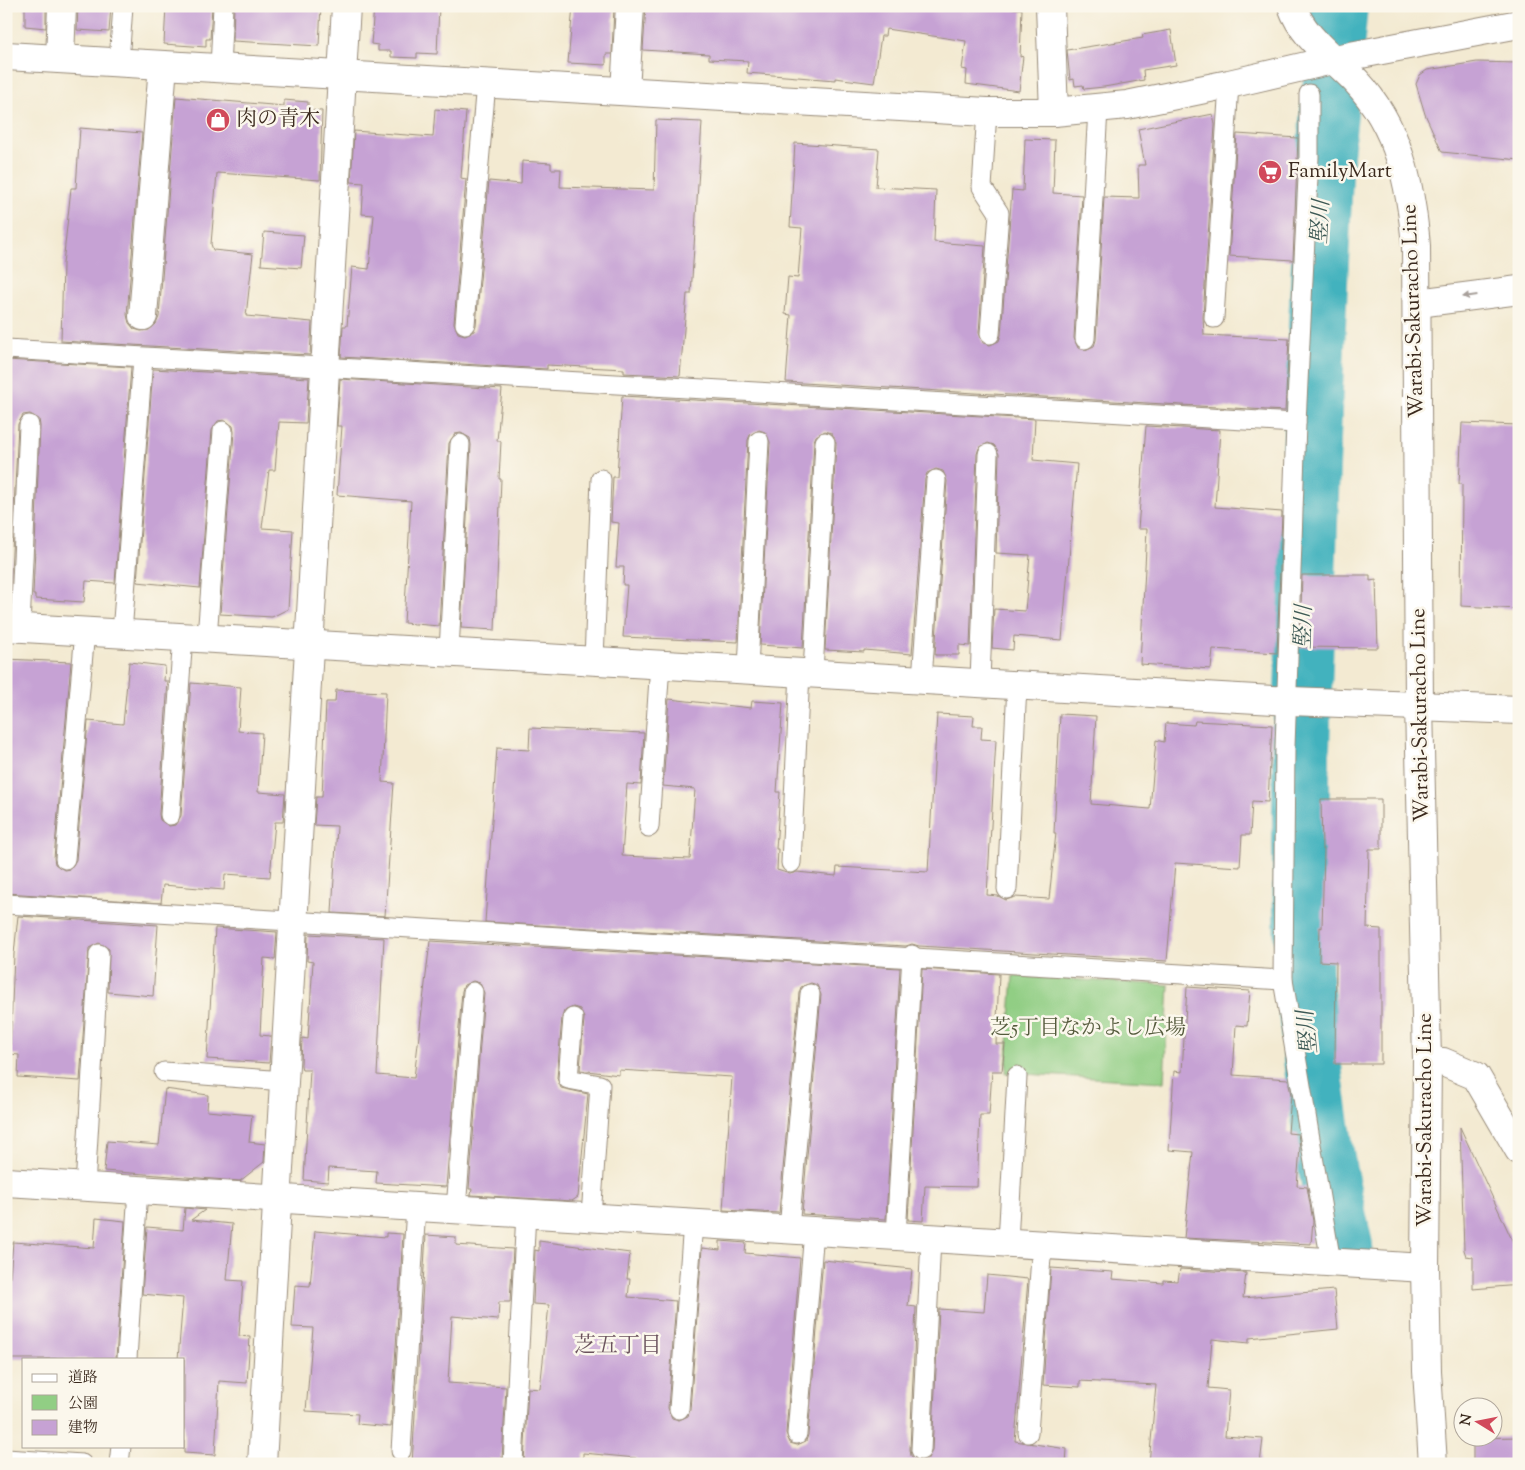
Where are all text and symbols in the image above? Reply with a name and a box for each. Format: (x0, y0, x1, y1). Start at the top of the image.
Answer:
place label: 肉の青木 (236, 105, 320, 135)
shop icon: 肉の青木 (205, 107, 231, 133)
place label: FamilyMart (1288, 157, 1392, 187)
supermarket icon: FamilyMart (1257, 159, 1283, 185)
water label: 竪川 (1305, 197, 1339, 245)
street label: Warabi-Sakuracho Line (1395, 204, 1433, 418)
one-way arrow (1462, 293, 1478, 301)
water label: 竪川 (1288, 602, 1322, 650)
street label: Warabi-Sakuracho Line (1404, 608, 1438, 822)
water label: 竪川 (1291, 1006, 1327, 1056)
street label: Warabi-Sakuracho Line (1411, 1013, 1441, 1227)
park label: 芝5丁目なかよし広場 (990, 1014, 1186, 1044)
district label: 芝五丁目 (574, 1331, 662, 1363)
legend (22, 1358, 185, 1448)
text: 道路 (68, 1368, 98, 1389)
text: 公園 (68, 1394, 98, 1415)
north arrow (1452, 1398, 1502, 1448)
text: N (1456, 1413, 1478, 1427)
text: 建物 (68, 1418, 98, 1439)

